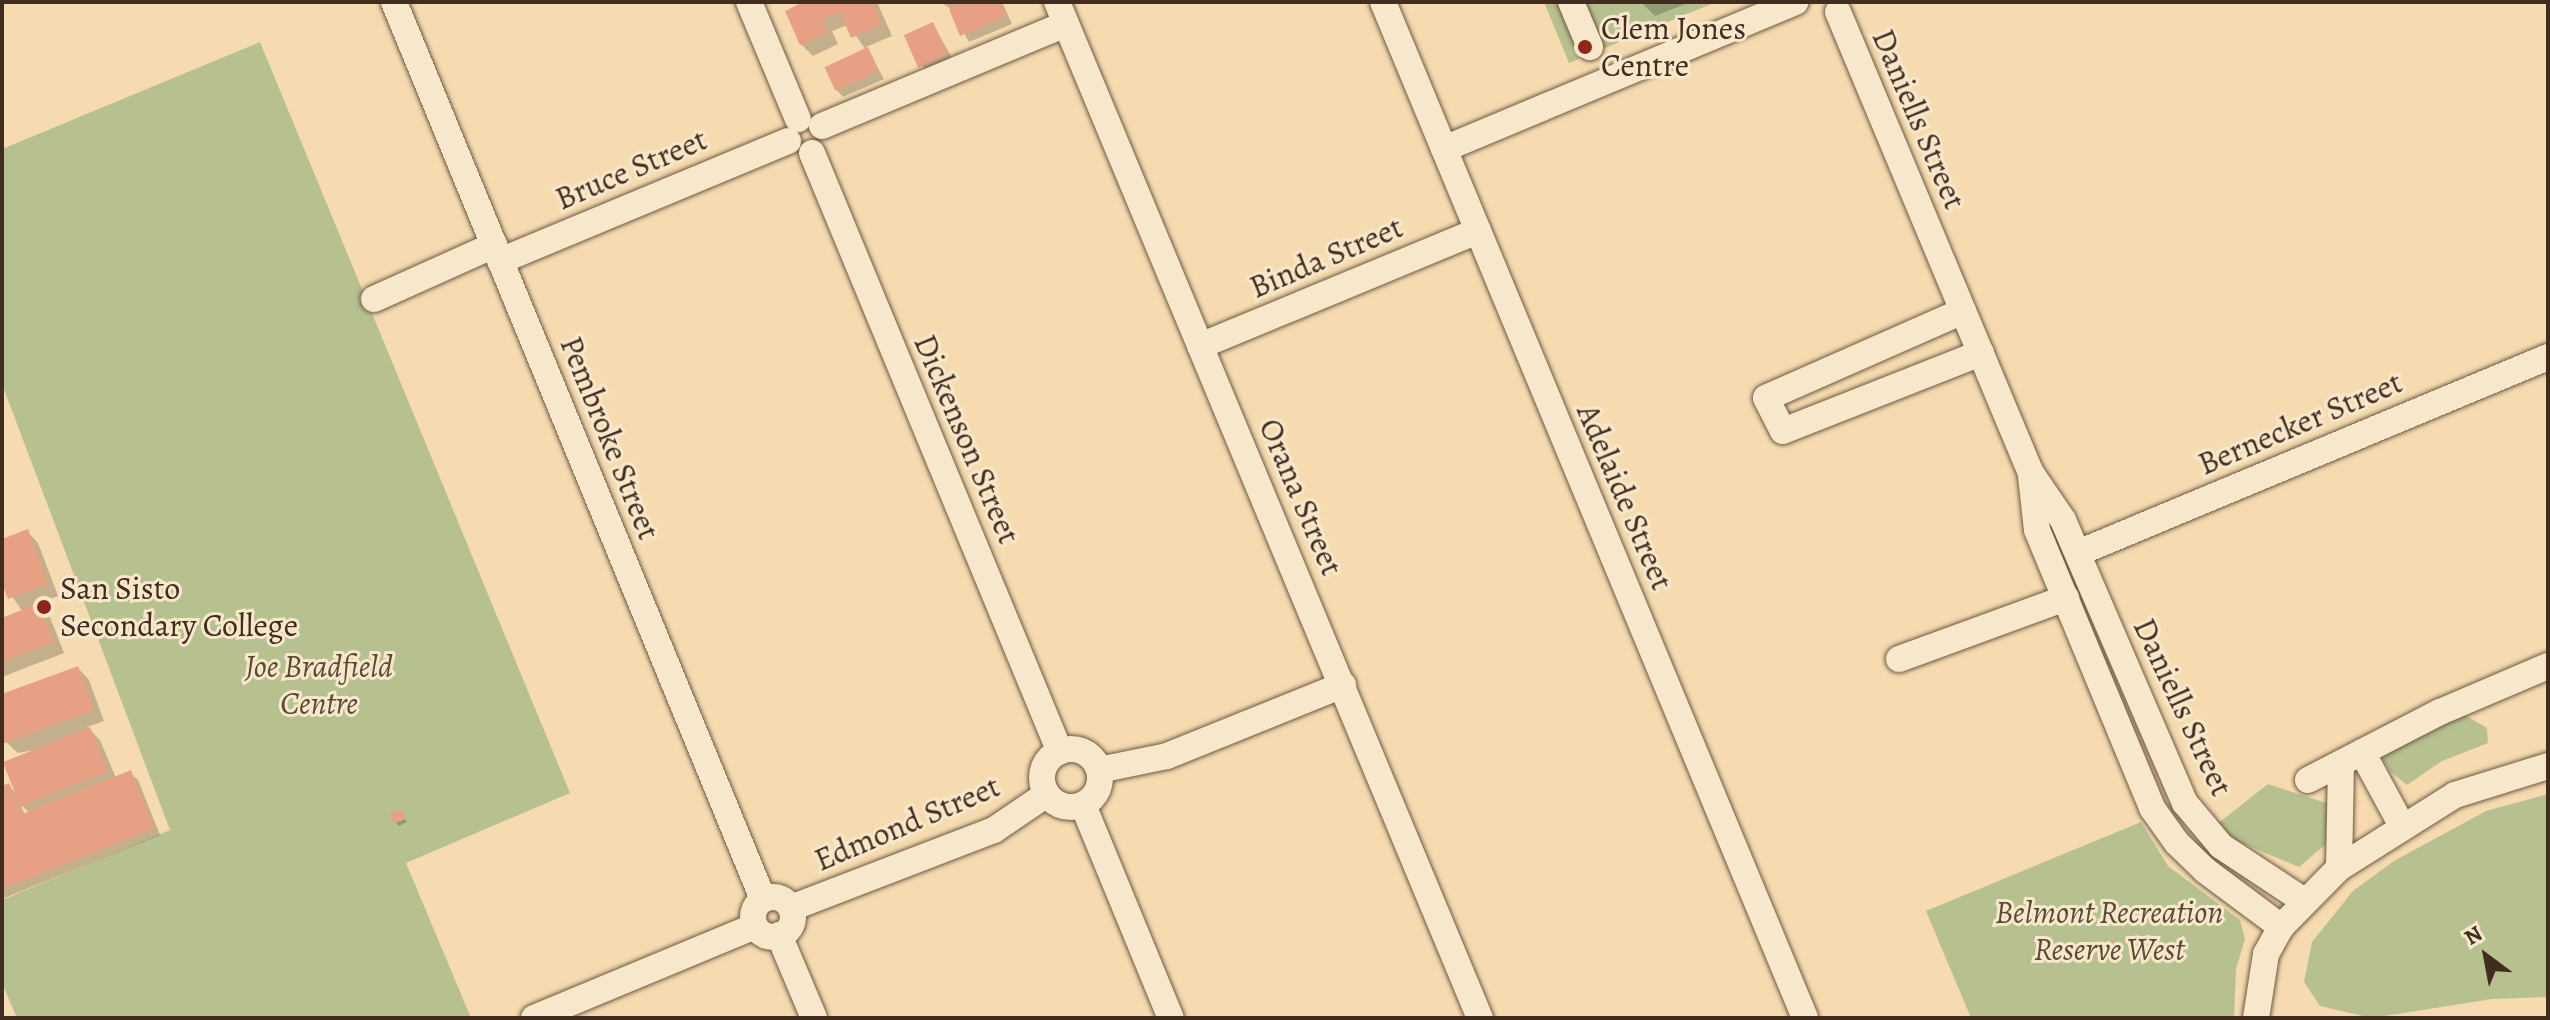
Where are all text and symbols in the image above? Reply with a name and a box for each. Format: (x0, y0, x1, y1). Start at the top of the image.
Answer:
place label: Clem Jones Centre (1601, 10, 1746, 85)
street label: Daniells Street (1864, 23, 1974, 215)
marker: Clem Jones Centre (1576, 38, 1594, 56)
street label: Bruce Street (549, 120, 713, 218)
street label: Binda Street (1244, 208, 1408, 306)
street label: Dickenson Street (906, 329, 1028, 549)
street label: Pembroke Street (552, 331, 668, 545)
street label: Bernecker Street (2192, 363, 2408, 483)
street label: Adelaide Street (1569, 398, 1681, 596)
street label: Orana Street (1251, 413, 1351, 581)
place label: San Sisto Secondary College (60, 570, 298, 645)
marker: San Sisto Secondary College (35, 598, 53, 616)
street label: Daniells Street (2125, 612, 2241, 802)
park label: Joe Bradfield Centre (245, 648, 393, 723)
street label: Edmond Street (809, 767, 1005, 879)
park label: Belmont Recreation Reserve West (1995, 894, 2223, 969)
north arrow (2446, 916, 2526, 996)
text: N (2459, 919, 2488, 953)

